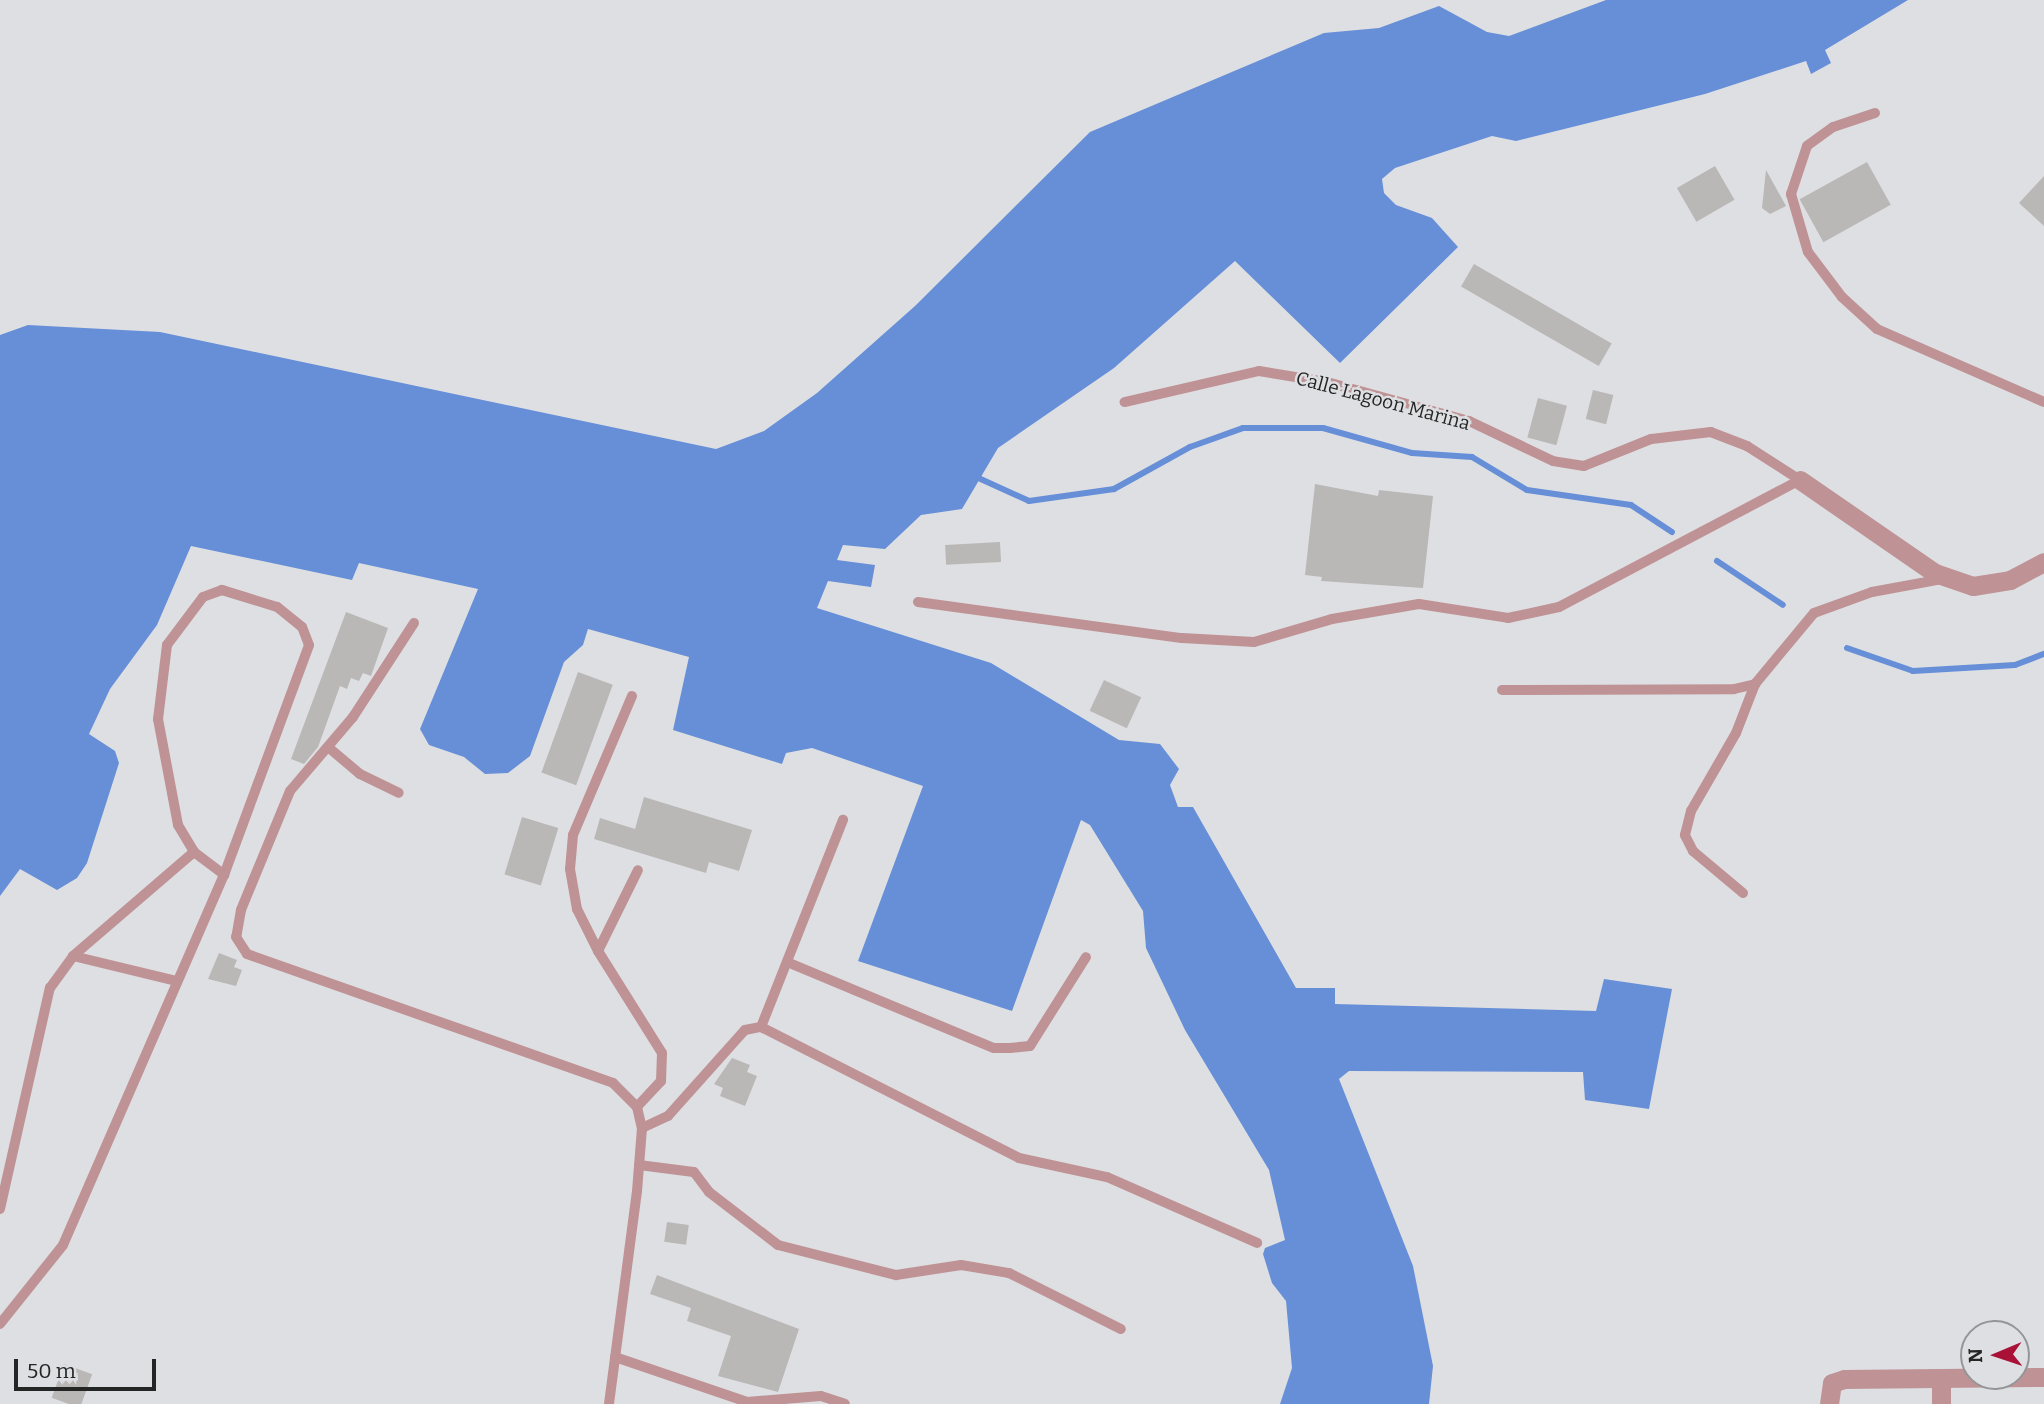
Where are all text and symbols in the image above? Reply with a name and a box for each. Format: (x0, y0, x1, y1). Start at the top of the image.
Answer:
street label: Calle Lagoon Marina (1293, 367, 1473, 435)
north arrow (1960, 1320, 2030, 1390)
scale bar (18, 1344, 159, 1388)
text: N (1964, 1348, 1987, 1363)
text: 50 m (27, 1358, 76, 1384)

